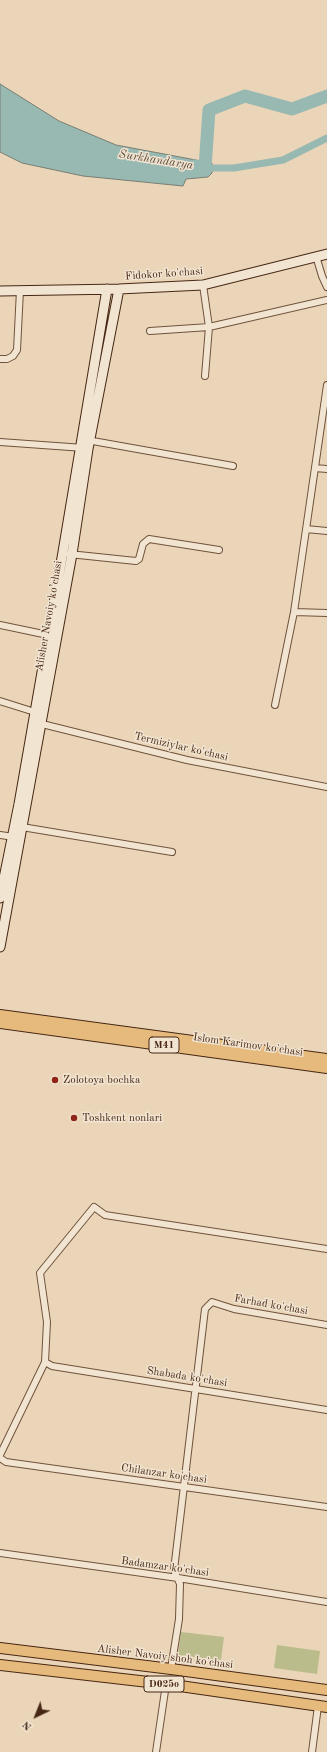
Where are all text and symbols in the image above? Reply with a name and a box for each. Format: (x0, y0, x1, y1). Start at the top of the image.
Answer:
water label: Surkhandarya (118, 147, 194, 173)
street label: Fidokor ko'chasi (125, 265, 203, 283)
street label: Alisher Navoiy ko’chasi (33, 560, 65, 672)
street label: Termiziylar ko'chasi (133, 730, 229, 764)
street label: Islom Karimov ko'chasi (192, 1031, 304, 1059)
road number: M41 (149, 1037, 179, 1053)
place label: Zolotoya bochka (63, 1073, 140, 1087)
marker: Zolotoya bochka (50, 1075, 60, 1085)
place label: Toshkent nonlari (82, 1111, 162, 1125)
marker: Toshkent nonlari (69, 1113, 79, 1123)
street label: Farhad ko'chasi (233, 1292, 309, 1318)
street label: Shabada ko'chasi (146, 1364, 228, 1390)
street label: Chilanzar ko'chasi (120, 1461, 208, 1487)
street label: Badamzar ko'chasi (120, 1554, 210, 1580)
street label: Alisher Navoiy shoh ko'chasi (96, 1642, 234, 1672)
road number: D025o (144, 1676, 184, 1692)
north arrow (16, 1696, 56, 1736)
text: N (21, 1718, 34, 1732)

